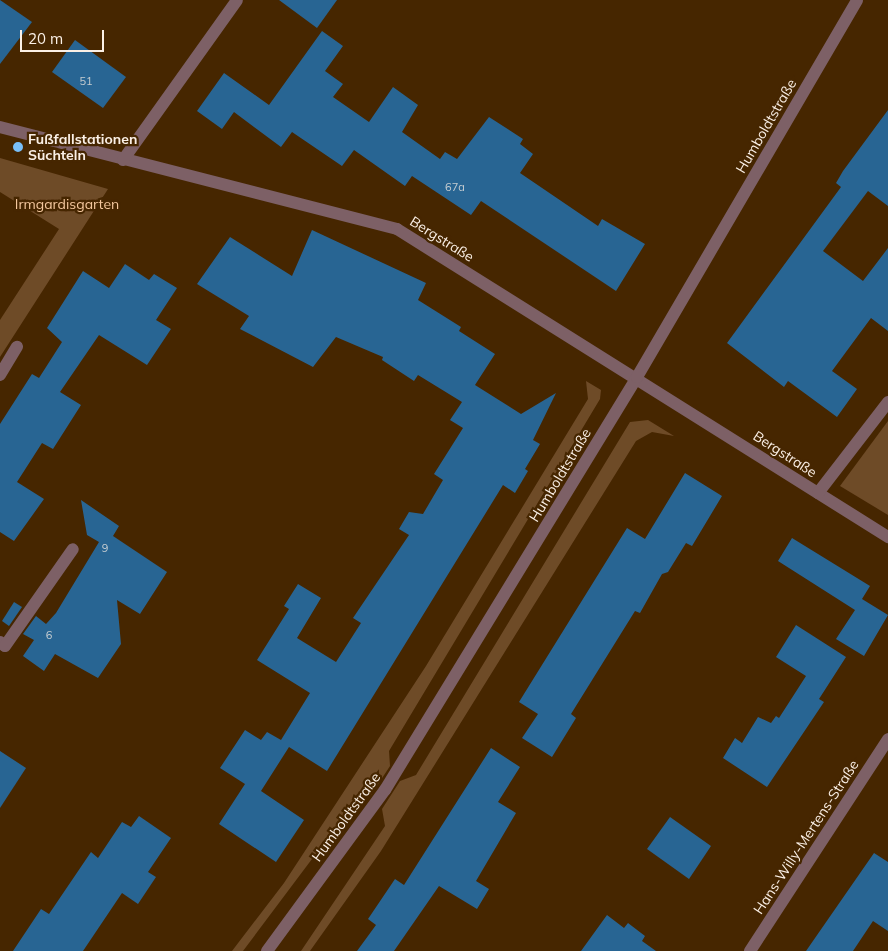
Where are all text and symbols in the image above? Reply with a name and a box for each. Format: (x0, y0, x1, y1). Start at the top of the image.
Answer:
scale bar (22, 20, 106, 52)
text: 20 m (28, 29, 63, 48)
house number: 51 (79, 74, 93, 88)
street label: Humboldtstraße (732, 76, 800, 176)
place label: Fußfallstationen Süchteln (28, 131, 137, 164)
marker: Fußfallstationen Süchteln (12, 141, 24, 153)
house number: 67a (445, 180, 465, 194)
park label: Irmgardisgarten (15, 196, 119, 212)
street label: Bergstraße (407, 213, 477, 265)
street label: Humboldtstraße (526, 425, 594, 525)
street label: Bergstraße (750, 427, 820, 481)
house number: 9 (102, 541, 108, 555)
house number: 6 (46, 628, 52, 642)
street label: Hans-Willy-Mertens-Straße (750, 757, 862, 917)
street label: Humboldtstraße (308, 769, 384, 865)

